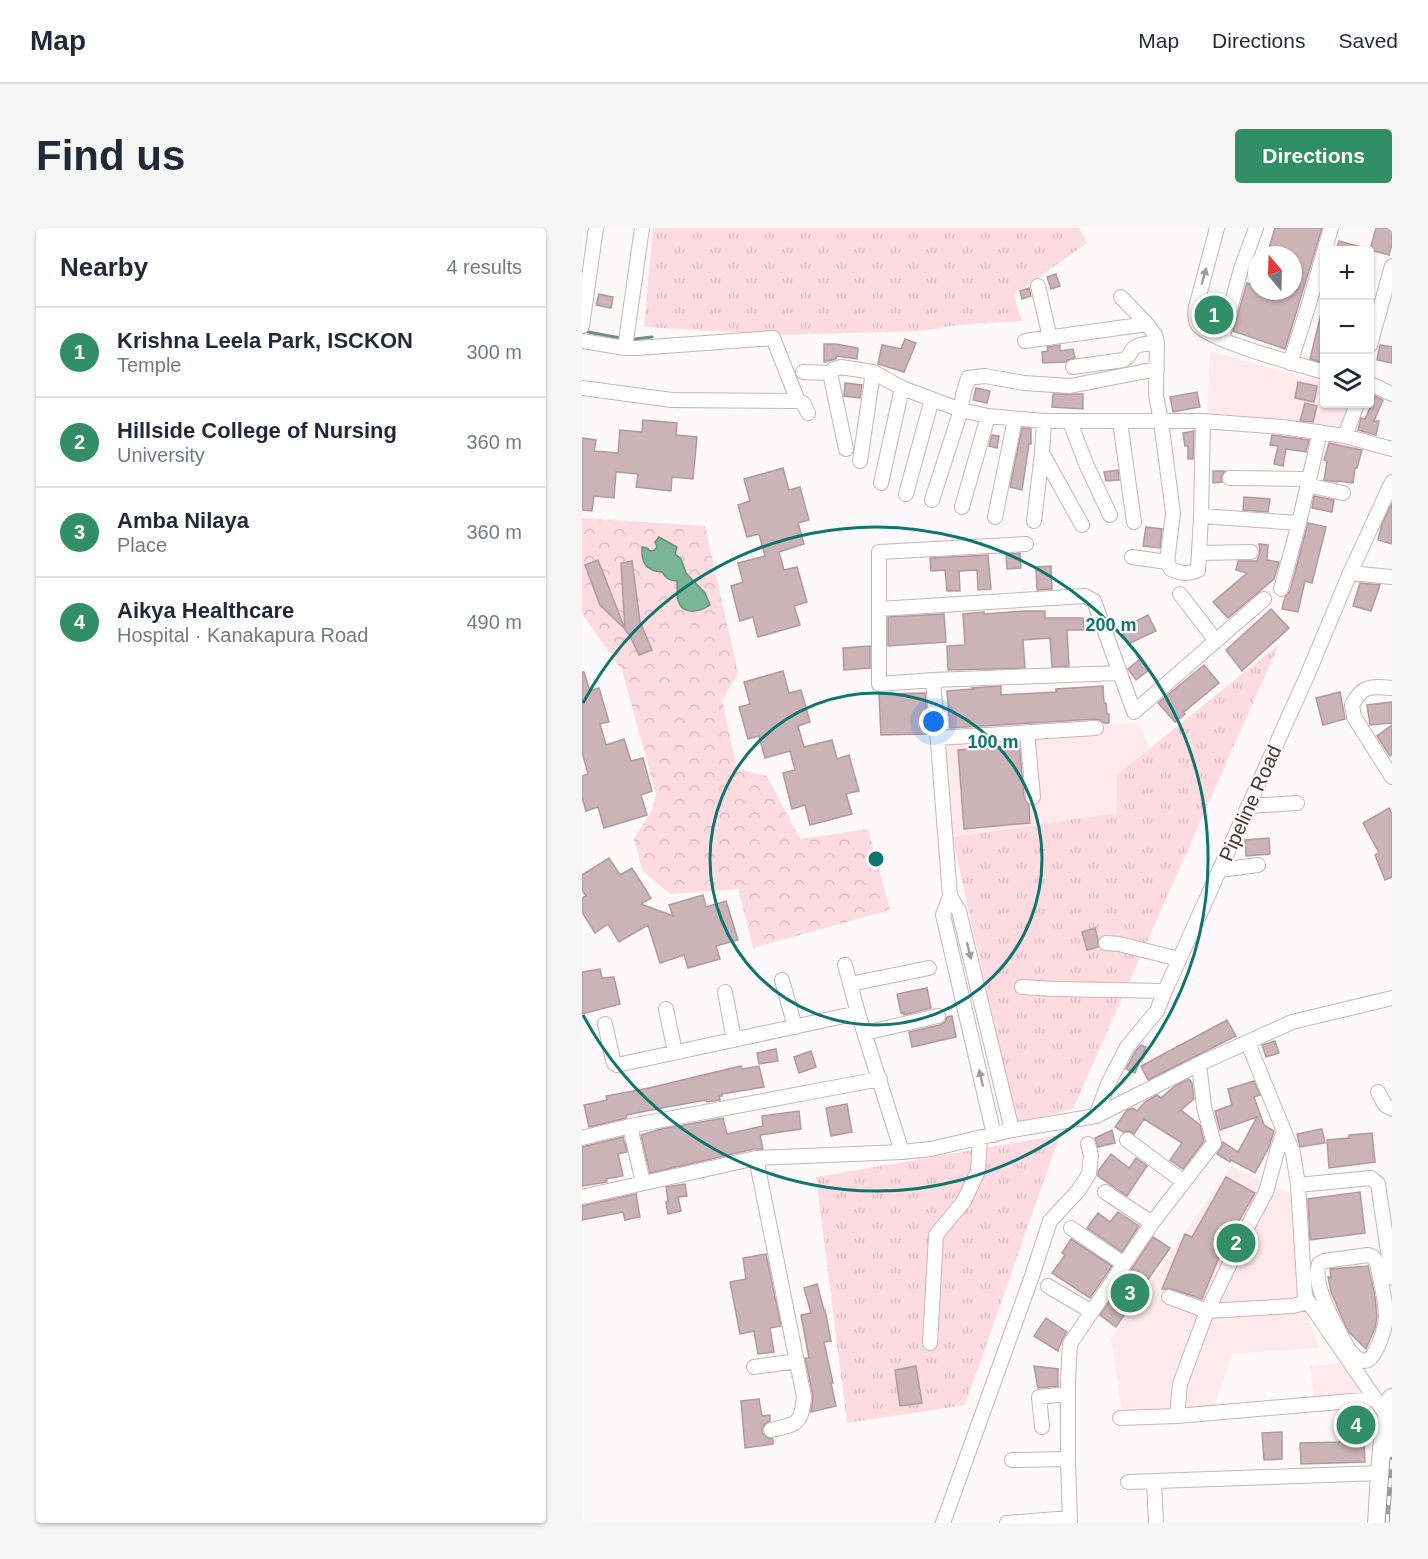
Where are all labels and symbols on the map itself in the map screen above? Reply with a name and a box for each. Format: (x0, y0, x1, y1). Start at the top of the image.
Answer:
north arrow (1248, 246, 1302, 300)
one-way arrow (1200, 267, 1210, 285)
pin: 1 (1194, 292, 1234, 338)
text: 200 m (1085, 615, 1137, 635)
your location (919, 707, 948, 736)
text: 100 m (967, 732, 1019, 752)
street label: Pipeline Road (1215, 742, 1285, 864)
centre of rings (866, 849, 886, 869)
one-way arrow (964, 942, 974, 960)
one-way arrow (975, 1069, 985, 1087)
pin: 2 (1216, 1220, 1256, 1266)
pin: 3 (1110, 1270, 1150, 1316)
pin: 4 (1336, 1402, 1376, 1448)

